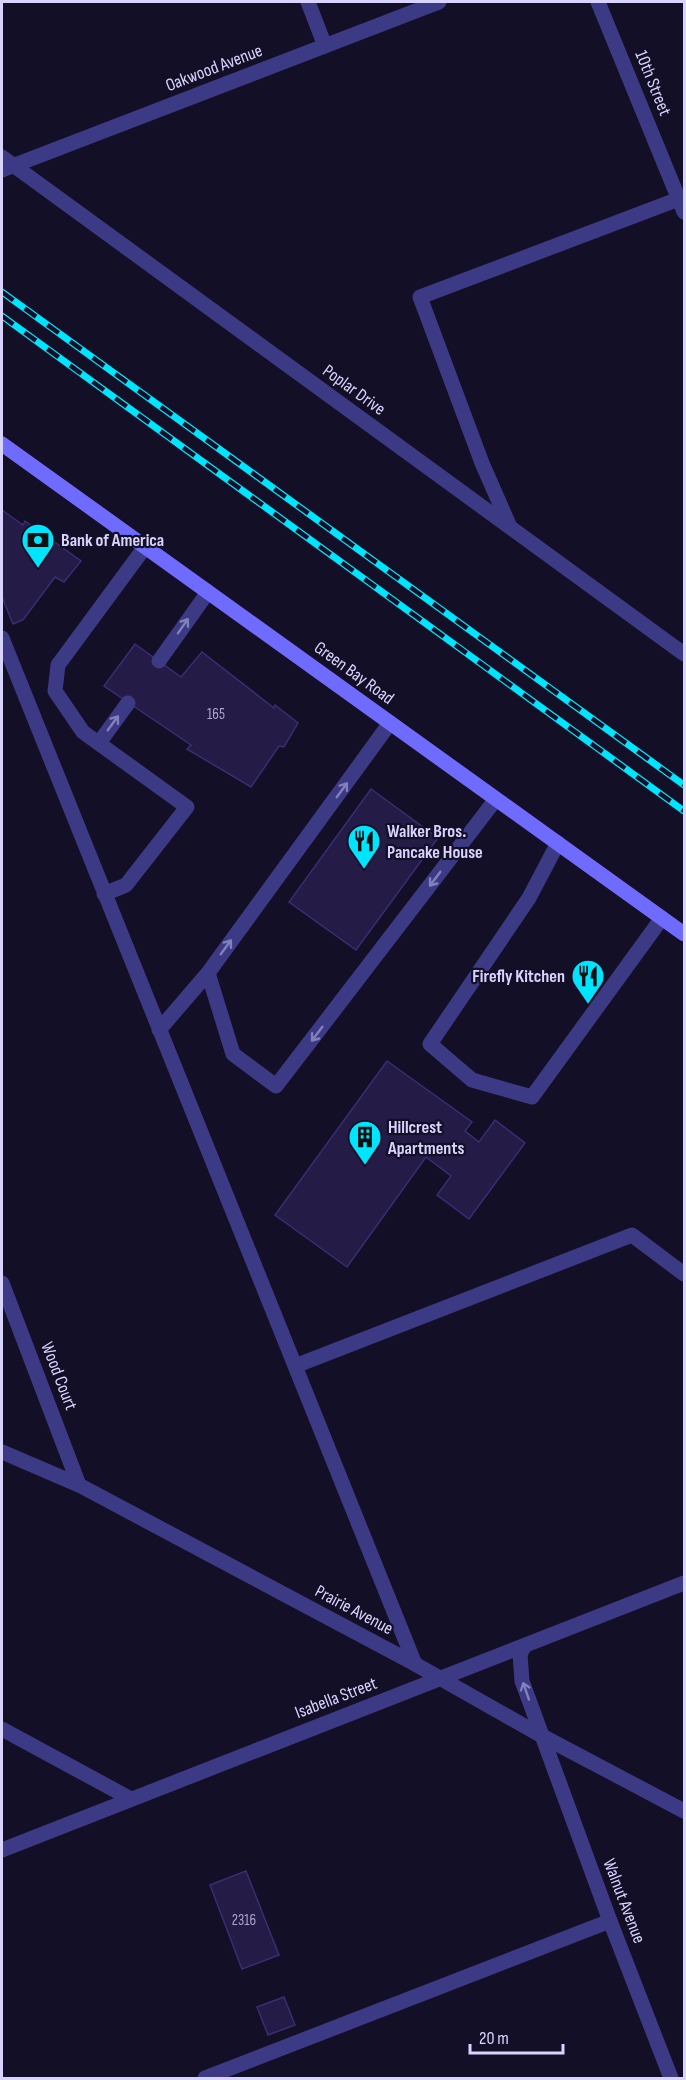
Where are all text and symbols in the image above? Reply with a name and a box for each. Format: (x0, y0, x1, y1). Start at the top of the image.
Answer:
street label: Oakwood Avenue (163, 40, 265, 96)
street label: 10th Street (630, 47, 676, 119)
street label: Poplar Drive (319, 360, 389, 420)
bank icon: Bank of America (20, 522, 56, 569)
place label: Bank of America (61, 530, 164, 551)
one-way arrow (177, 619, 189, 635)
street label: Green Bay Road (310, 637, 398, 709)
house number: 165 (207, 705, 225, 724)
one-way arrow (107, 715, 119, 731)
one-way arrow (335, 782, 348, 798)
place label: Walker Bros. Pancake House (387, 821, 483, 863)
restaurant icon: Walker Bros. Pancake House (346, 823, 382, 870)
one-way arrow (429, 870, 442, 886)
one-way arrow (220, 940, 233, 956)
restaurant icon: Firefly Kitchen (570, 958, 606, 1005)
place label: Firefly Kitchen (472, 966, 565, 987)
one-way arrow (310, 1025, 323, 1041)
place label: Hillcrest Apartments (387, 1117, 464, 1159)
building icon: Hillcrest Apartments (347, 1119, 383, 1166)
street label: Wood Court (36, 1339, 82, 1413)
street label: Prairie Avenue (311, 1581, 397, 1639)
street label: Isabella Street (292, 1673, 380, 1723)
one-way arrow (519, 1682, 530, 1701)
street label: Walnut Avenue (598, 1856, 650, 1946)
house number: 2316 (232, 1911, 256, 1930)
scale bar (470, 2017, 563, 2055)
text: 20 m (479, 2028, 509, 2049)

